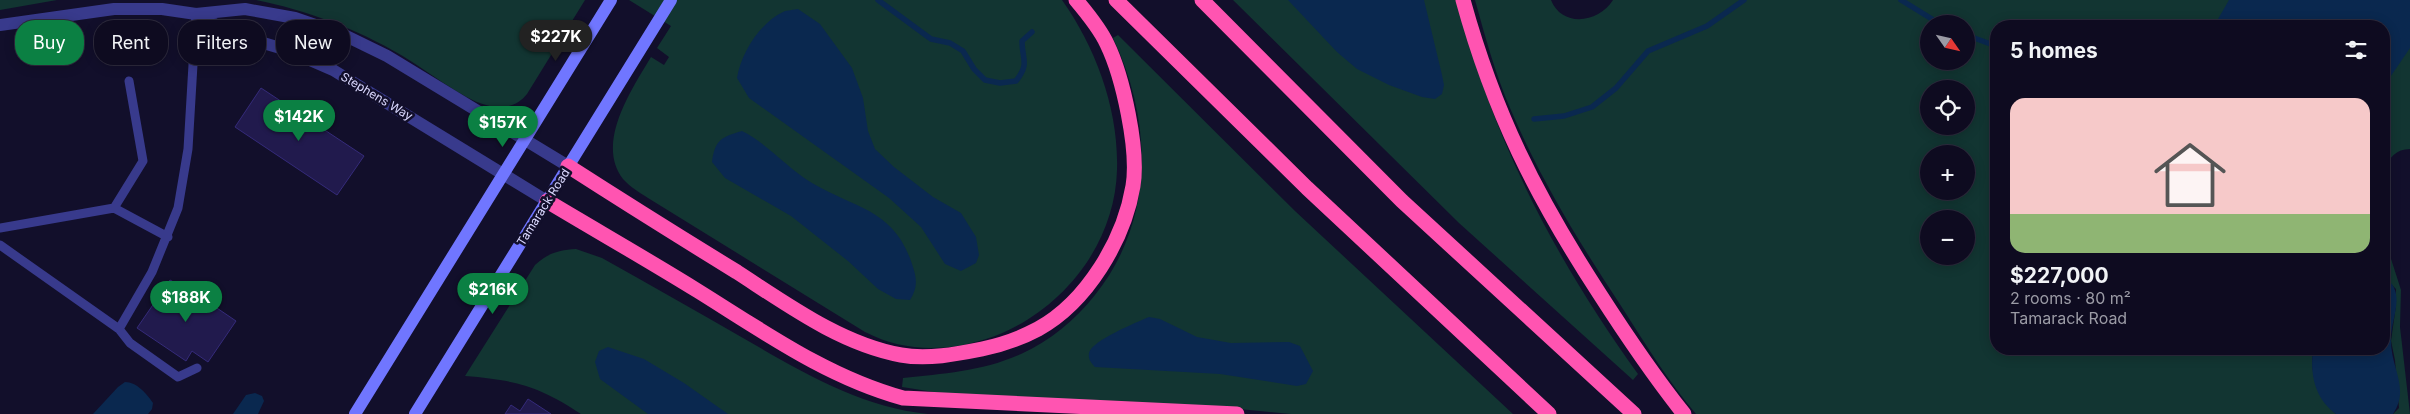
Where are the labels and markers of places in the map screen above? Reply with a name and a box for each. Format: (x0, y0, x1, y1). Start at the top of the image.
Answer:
pin: $227K (521, 20, 591, 62)
pin: $142K (264, 100, 334, 142)
pin: $157K (468, 106, 538, 148)
pin: $216K (458, 272, 528, 315)
pin: $188K (151, 280, 221, 323)

